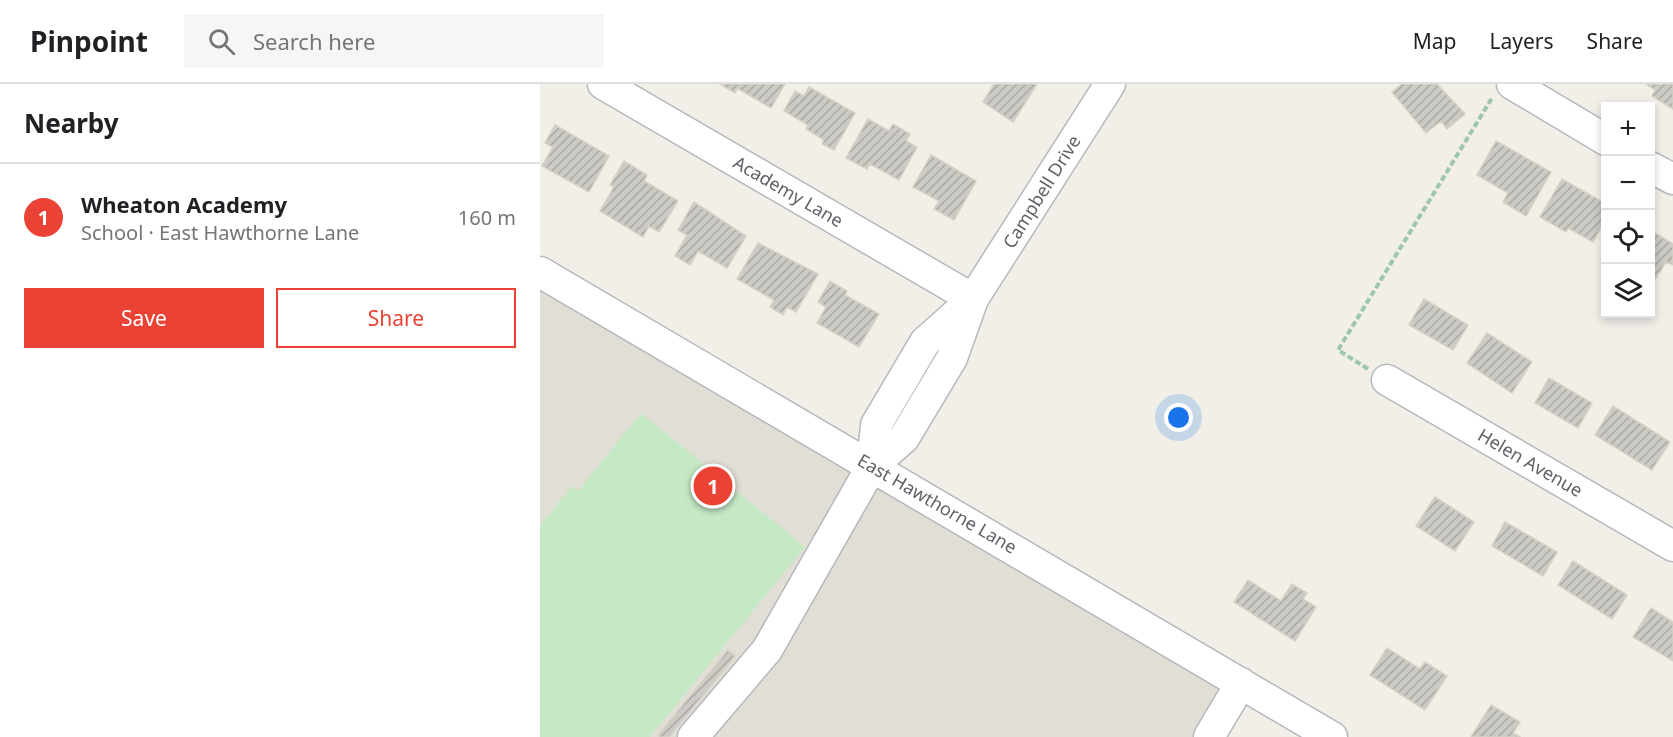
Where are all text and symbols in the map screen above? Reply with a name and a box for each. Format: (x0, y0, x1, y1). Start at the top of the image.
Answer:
search box (184, 14, 604, 68)
text: Pinpoint (30, 22, 148, 60)
icon: search (205, 25, 238, 58)
text: Search here (253, 26, 375, 56)
text: Map (1413, 27, 1457, 55)
text: Layers (1490, 27, 1554, 55)
text: Share (1587, 27, 1643, 55)
map controls (1601, 102, 1655, 318)
button: + (1601, 102, 1655, 156)
text: Nearby (24, 105, 119, 141)
street label: Campbell Drive (997, 130, 1086, 253)
street label: Academy Lane (729, 150, 848, 232)
button: − (1601, 156, 1655, 210)
text: Wheaton Academy (81, 189, 287, 219)
text: 1 (38, 204, 49, 231)
text: 160 m (458, 204, 516, 231)
button: locate (1601, 210, 1655, 264)
text: School · East Hawthorne Lane (81, 219, 359, 246)
button: layers (1601, 264, 1655, 318)
button: Save (24, 288, 264, 348)
button: Share (276, 288, 516, 348)
your location (1164, 403, 1193, 432)
street label: Helen Avenue (1474, 422, 1587, 502)
street label: East Hawthorne Lane (853, 448, 1022, 559)
pin: 1 (694, 464, 732, 508)

